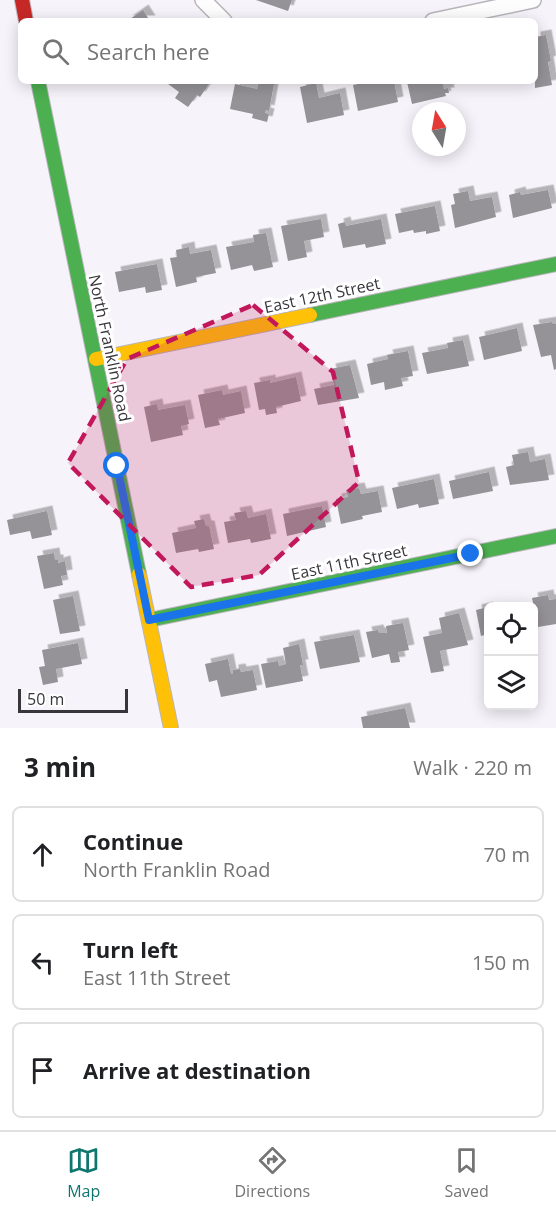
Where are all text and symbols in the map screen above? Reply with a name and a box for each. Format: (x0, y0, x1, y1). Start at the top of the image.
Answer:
search box (18, 18, 538, 84)
icon: search (39, 35, 72, 68)
text: Search here (87, 36, 210, 66)
north arrow (412, 102, 466, 156)
street label: North Franklin Road (84, 272, 136, 424)
street label: East 12th Street (262, 272, 382, 318)
route start (103, 452, 129, 478)
street label: East 11th Street (289, 539, 409, 585)
route end (457, 540, 483, 566)
map controls (484, 602, 538, 710)
button: locate (484, 602, 538, 656)
button: layers (484, 656, 538, 710)
scale bar (18, 686, 128, 714)
text: 50 m (27, 688, 64, 710)
text: 3 min (24, 749, 96, 785)
text: Walk · 220 m (413, 754, 532, 781)
text: Continue (83, 826, 183, 856)
icon: ahead (26, 838, 59, 871)
text: 70 m (483, 841, 530, 868)
text: North Franklin Road (83, 856, 271, 883)
text: Turn left (83, 934, 178, 964)
icon: left (26, 946, 59, 979)
text: 150 m (472, 949, 530, 976)
text: East 11th Street (83, 964, 230, 991)
icon: arrive (26, 1054, 59, 1087)
text: Arrive at destination (83, 1055, 311, 1085)
tab: Map (67, 1144, 100, 1202)
tab: Directions (235, 1144, 310, 1202)
tab: Saved (444, 1144, 489, 1202)

